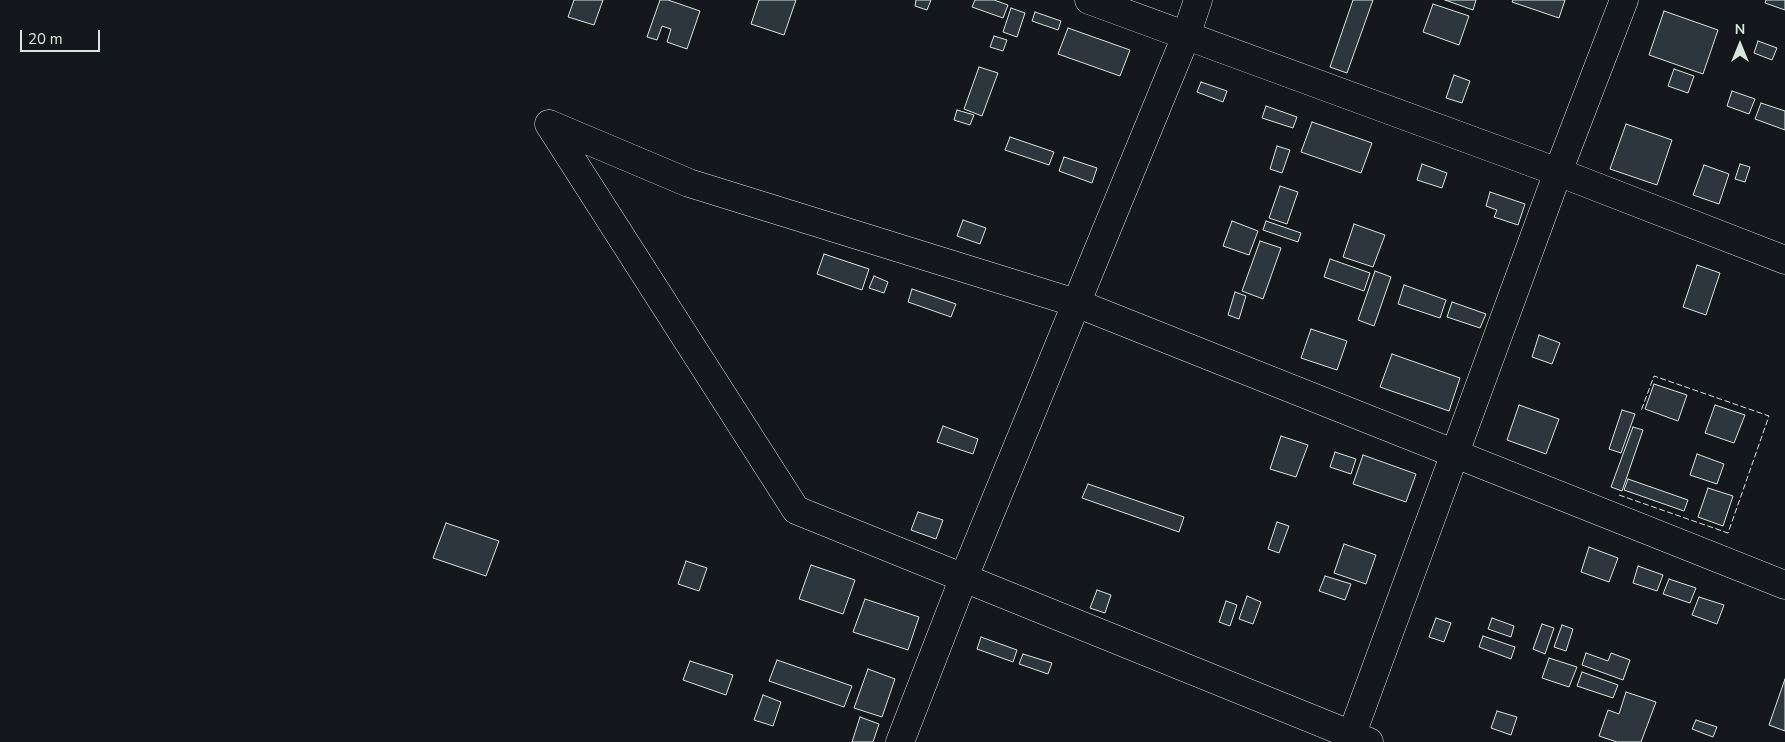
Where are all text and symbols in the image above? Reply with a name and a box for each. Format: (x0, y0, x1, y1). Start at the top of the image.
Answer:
scale bar (22, 20, 102, 52)
north arrow (1715, 20, 1765, 70)
text: N (1735, 20, 1745, 39)
text: 20 m (28, 29, 63, 49)

